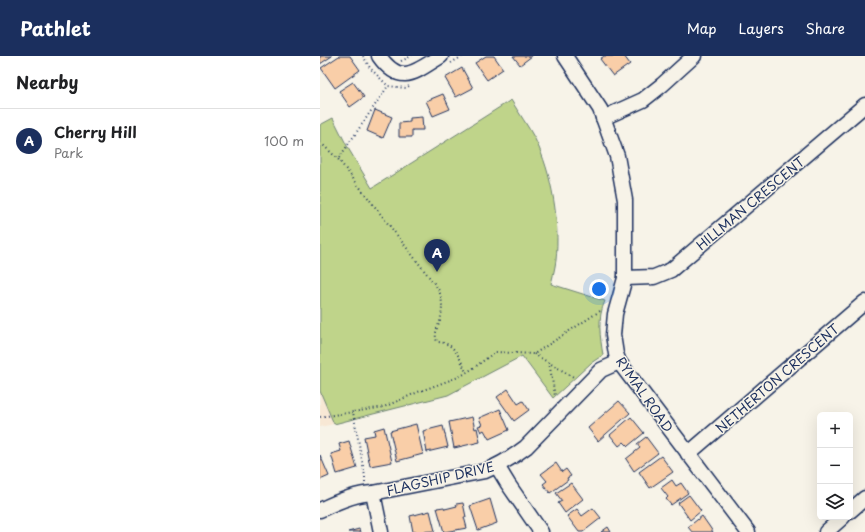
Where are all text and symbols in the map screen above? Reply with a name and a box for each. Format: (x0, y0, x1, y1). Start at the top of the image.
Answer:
text: Pathlet (20, 14, 91, 42)
text: Map (687, 18, 717, 39)
text: Layers (739, 18, 784, 39)
text: Share (806, 18, 845, 39)
text: Nearby (16, 69, 78, 95)
text: Cherry Hill (54, 120, 136, 143)
text: A (24, 131, 34, 150)
text: 100 m (264, 131, 304, 150)
text: Park (54, 143, 83, 162)
street label: HILLMAN CRESCENT (692, 152, 808, 254)
pin: A (424, 239, 450, 272)
your location (589, 279, 609, 299)
street label: NETHERTON CRESCENT (711, 319, 843, 437)
street label: RYMAL ROAD (612, 352, 678, 436)
map controls (817, 412, 853, 520)
button: + (817, 412, 853, 448)
button: − (817, 448, 853, 484)
street label: FLAGSHIP DRIVE (384, 456, 496, 500)
button: layers (817, 484, 853, 520)

